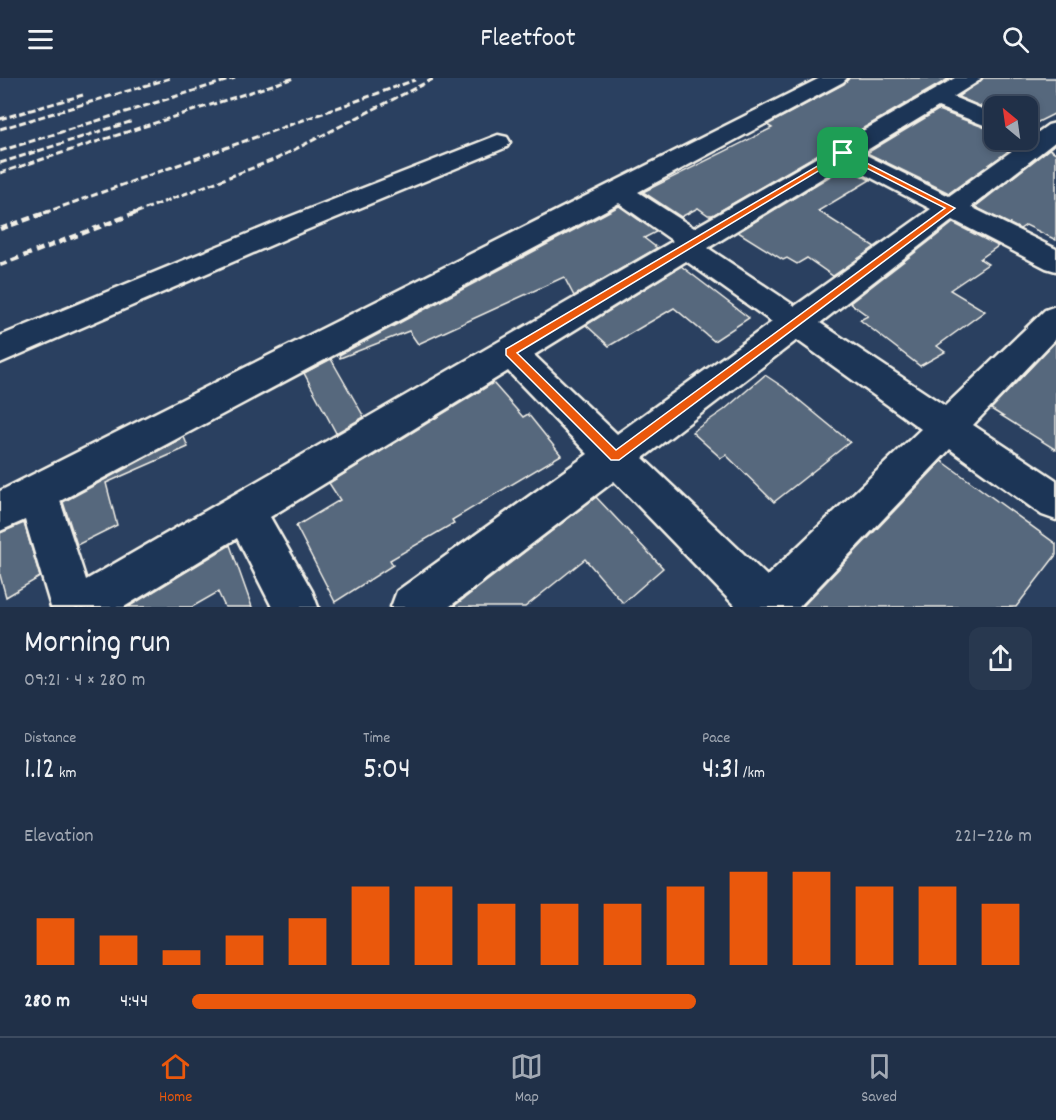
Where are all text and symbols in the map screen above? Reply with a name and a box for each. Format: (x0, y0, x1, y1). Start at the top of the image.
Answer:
text: Fleetfoot (480, 20, 576, 59)
icon: menu (24, 23, 57, 56)
icon: search (999, 23, 1032, 56)
north arrow (984, 96, 1038, 150)
map controls (984, 96, 1038, 150)
pin (817, 127, 868, 178)
icon: arrive (826, 136, 859, 169)
text: Morning run (24, 621, 171, 668)
button: share (969, 627, 1032, 690)
text: 09:21 · 4 × 280 m (24, 667, 145, 695)
text: Distance (24, 727, 76, 750)
text: Time (363, 727, 390, 750)
text: Pace (702, 727, 730, 750)
text: 1.12 (24, 750, 55, 793)
text: 5:04 (363, 750, 411, 793)
text: 4:31 (702, 750, 739, 793)
text: km (55, 762, 76, 785)
text: /km (739, 762, 765, 785)
text: Elevation (24, 823, 94, 851)
text: 221–226 m (955, 823, 1032, 851)
text: 280 m (24, 988, 70, 1016)
text: 4:44 (120, 988, 148, 1016)
tab: Home (159, 1050, 192, 1109)
tab: Map (510, 1050, 543, 1109)
tab: Saved (861, 1050, 897, 1109)

